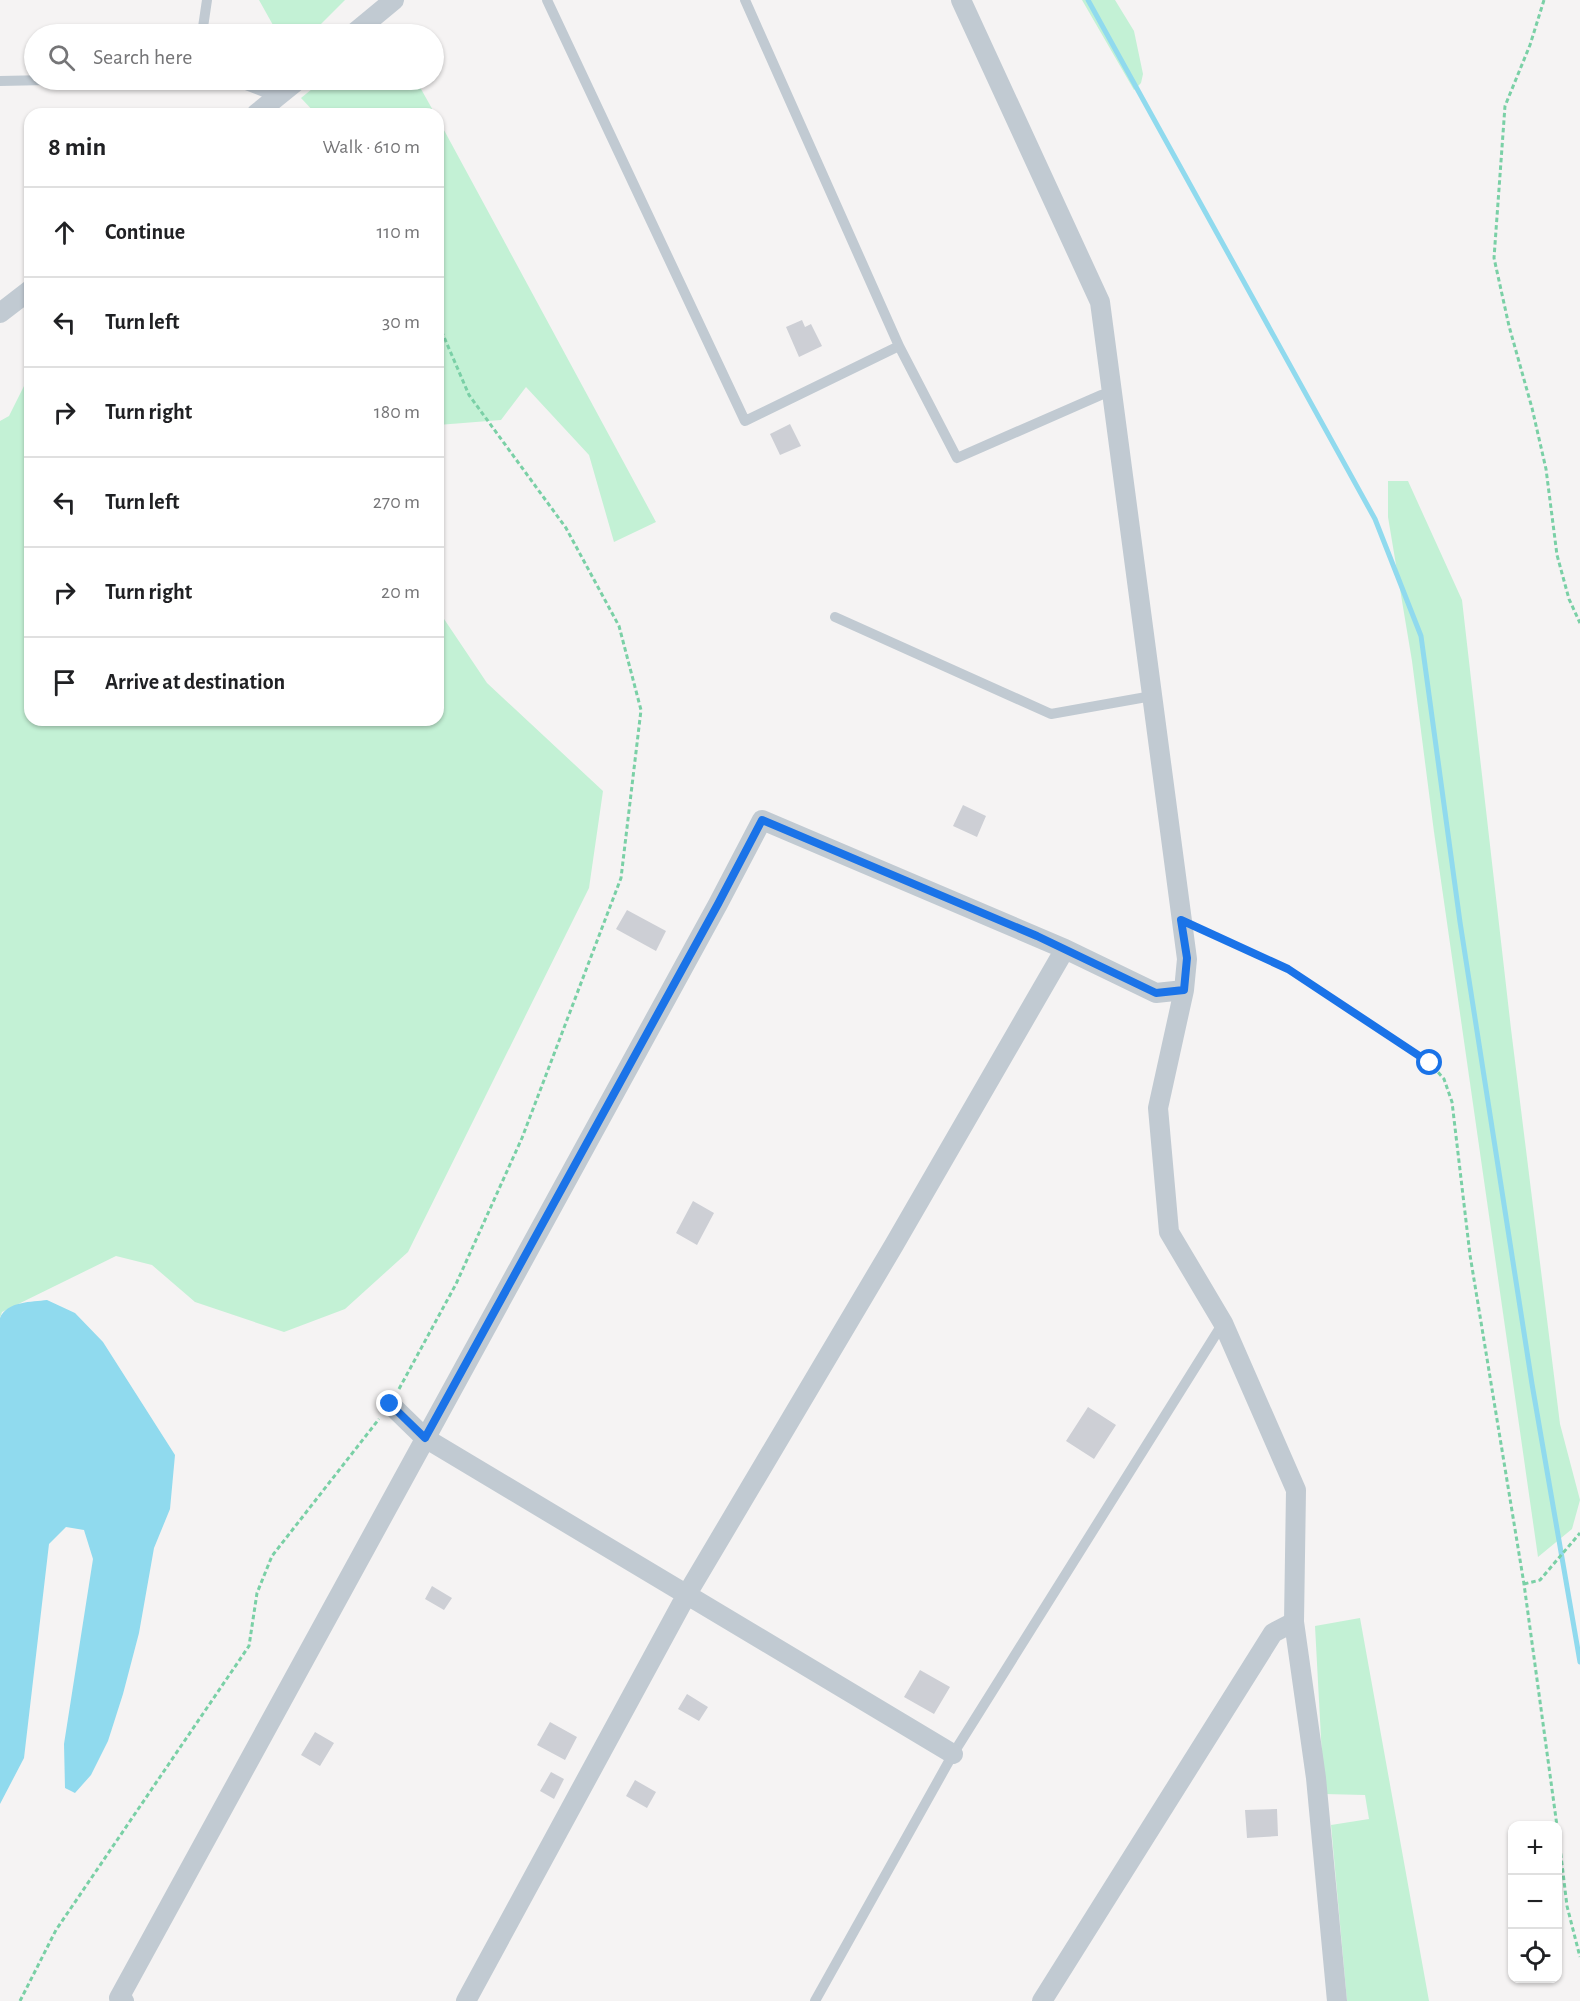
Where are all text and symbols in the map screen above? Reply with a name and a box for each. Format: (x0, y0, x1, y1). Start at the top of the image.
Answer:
search box (24, 24, 444, 90)
icon: search (45, 41, 78, 74)
text: Search here (93, 46, 192, 68)
text: 8 min (48, 134, 106, 160)
text: Walk · 610 m (323, 137, 420, 157)
icon: ahead (48, 216, 81, 249)
text: Continue (105, 221, 185, 243)
text: 110 m (376, 222, 420, 242)
icon: left (48, 306, 81, 339)
text: Turn left (105, 311, 179, 333)
text: 30 m (382, 312, 420, 332)
icon: right (48, 396, 81, 429)
text: Turn right (105, 401, 192, 423)
text: 180 m (374, 402, 420, 422)
icon: left (48, 486, 81, 519)
text: Turn left (105, 491, 179, 513)
text: 270 m (373, 492, 420, 512)
icon: right (48, 576, 81, 609)
text: Turn right (105, 581, 192, 603)
text: 20 m (381, 582, 420, 602)
icon: arrive (48, 666, 81, 699)
text: Arrive at destination (105, 671, 285, 693)
route start (1416, 1049, 1442, 1075)
route end (376, 1390, 402, 1416)
map controls (1508, 1821, 1562, 1983)
button: + (1508, 1821, 1562, 1875)
button: − (1508, 1875, 1562, 1929)
button: locate (1508, 1929, 1562, 1983)

